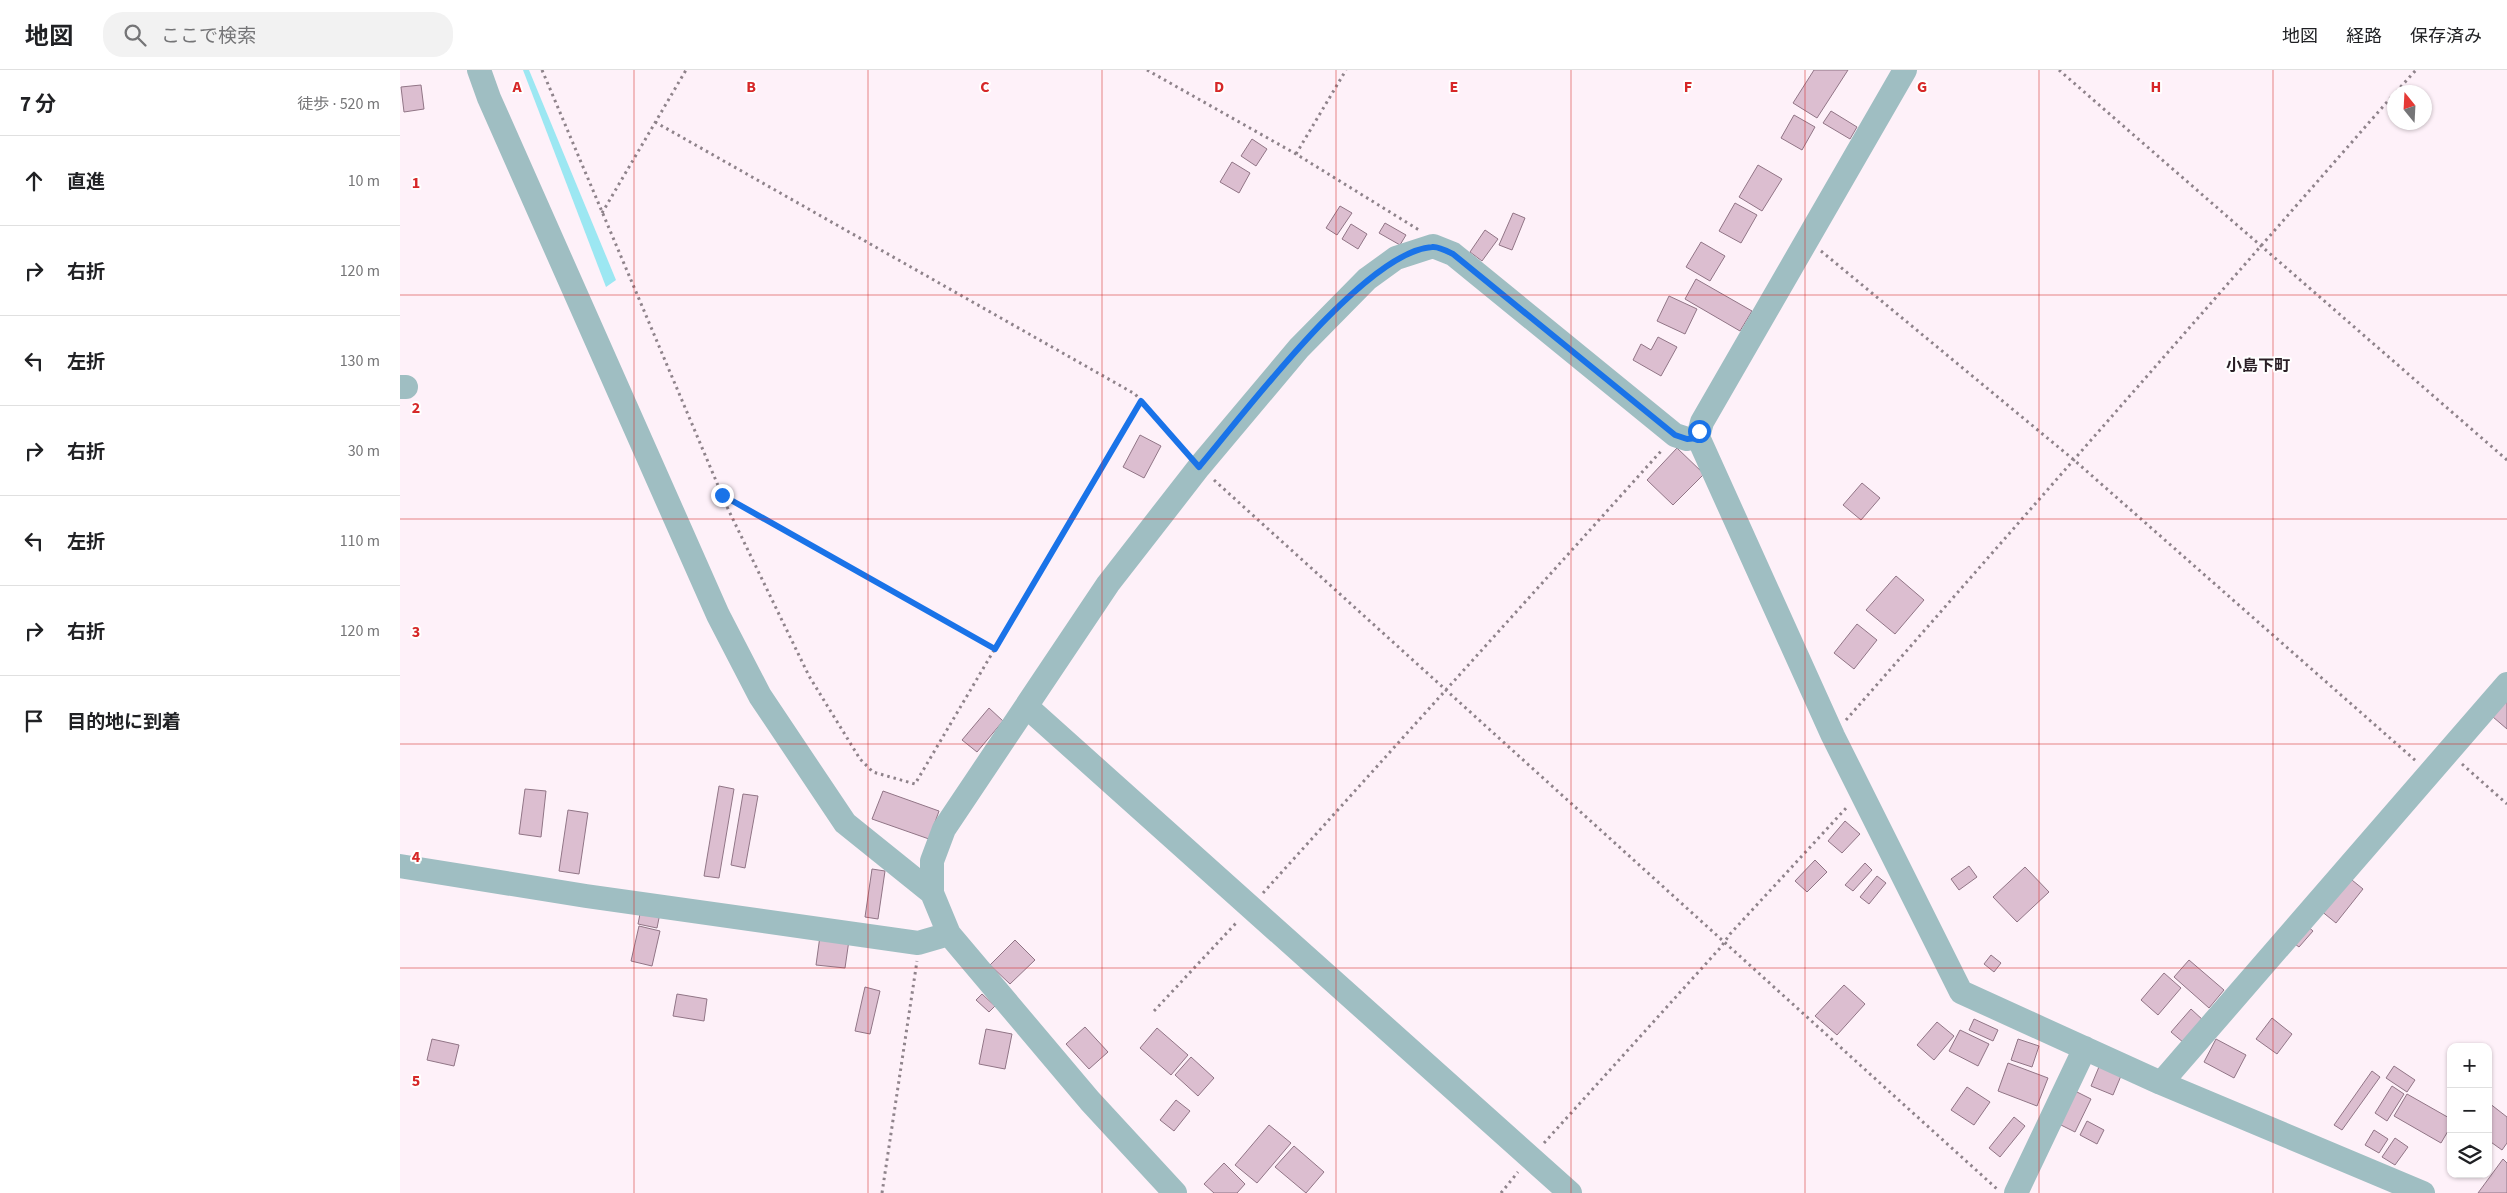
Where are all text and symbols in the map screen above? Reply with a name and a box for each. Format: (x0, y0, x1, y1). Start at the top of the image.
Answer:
search box (103, 12, 453, 57)
text: 地図 (25, 19, 73, 54)
icon: search (121, 21, 149, 49)
text: ここで検索 (161, 23, 256, 50)
text: 地図 (2282, 24, 2318, 49)
text: 経路 (2346, 24, 2382, 49)
text: 保存済み (2410, 24, 2482, 49)
text: A (511, 76, 522, 98)
text: B (746, 76, 756, 98)
text: C (980, 76, 990, 98)
text: D (1214, 76, 1224, 98)
text: E (1450, 76, 1458, 98)
text: F (1684, 76, 1692, 98)
text: G (1917, 76, 1927, 98)
text: H (2151, 76, 2161, 98)
north arrow (2387, 85, 2432, 130)
text: 7 分 (20, 89, 56, 119)
text: 徒歩 · 520 m (297, 93, 380, 115)
icon: ahead (20, 167, 48, 195)
text: 直進 (67, 169, 105, 196)
text: 10 m (348, 170, 380, 192)
text: 1 (412, 172, 420, 194)
icon: right (20, 257, 48, 285)
text: 右折 (67, 259, 105, 286)
text: 120 m (340, 260, 380, 282)
icon: left (20, 347, 48, 375)
text: 左折 (67, 349, 105, 376)
text: 130 m (340, 350, 380, 372)
district label: 小島下町 (2226, 355, 2290, 377)
text: 2 (412, 397, 420, 419)
route start (1688, 420, 1711, 443)
icon: right (20, 437, 48, 465)
text: 右折 (67, 439, 105, 466)
text: 30 m (348, 440, 380, 462)
route end (711, 484, 734, 507)
icon: left (20, 527, 48, 555)
text: 左折 (67, 529, 105, 556)
text: 110 m (340, 530, 380, 552)
icon: right (20, 617, 48, 645)
text: 右折 (67, 619, 105, 646)
text: 120 m (340, 620, 380, 642)
text: 3 (412, 621, 420, 643)
icon: arrive (20, 707, 48, 735)
text: 目的地に到着 (67, 709, 181, 736)
text: 4 (412, 846, 421, 868)
map controls (2447, 1043, 2492, 1178)
button: + (2447, 1043, 2492, 1088)
text: 5 (412, 1070, 420, 1092)
button: − (2447, 1088, 2492, 1133)
button: layers (2447, 1133, 2492, 1178)

